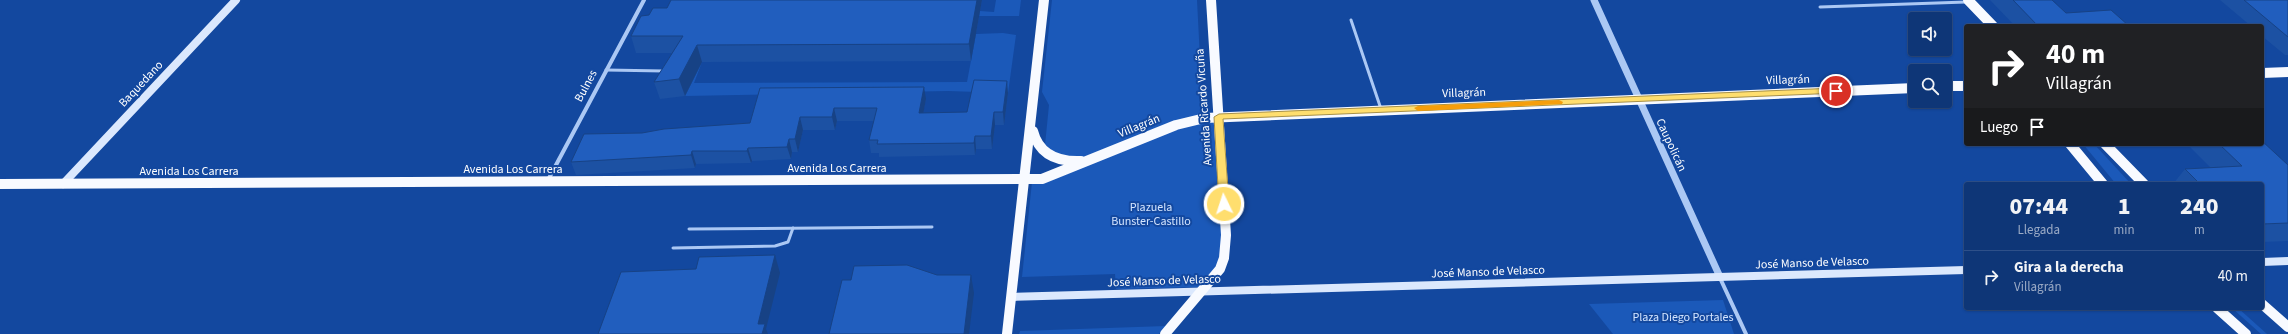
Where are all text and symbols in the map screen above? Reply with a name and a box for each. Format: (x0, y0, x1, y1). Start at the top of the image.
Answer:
map controls (1908, 12, 1952, 108)
button: sound (1908, 12, 1952, 56)
text: 40 m (2046, 34, 2105, 74)
icon: right (1980, 40, 2032, 92)
street label: Avenida Ricardo Vicuña (1191, 48, 1217, 166)
street label: Baquedano (115, 57, 167, 111)
button: search (1908, 64, 1952, 108)
street label: Bulnes (570, 67, 602, 105)
street label: Villagrán (1766, 71, 1810, 89)
text: Villagrán (2046, 71, 2112, 96)
pin (1819, 74, 1853, 108)
icon: arrive (1825, 80, 1847, 102)
street label: Villagrán (1442, 84, 1486, 102)
street label: Villagrán (1115, 110, 1163, 142)
street label: Caupolicán (1651, 116, 1691, 174)
icon: arrive (2026, 116, 2048, 138)
text: Luego (1980, 117, 2018, 138)
street label: Avenida Los Carrera (787, 160, 887, 177)
street label: Avenida Los Carrera (463, 161, 563, 178)
street label: Avenida Los Carrera (139, 163, 239, 180)
position arrow (1203, 183, 1245, 225)
text: 07:44 (2009, 189, 2068, 224)
text: 1 (2118, 189, 2131, 224)
text: 240 (2180, 189, 2219, 224)
park label: Plazuela Bunster-Castillo (1111, 199, 1191, 230)
text: Llegada (2017, 221, 2060, 239)
text: min (2114, 221, 2135, 239)
text: m (2194, 221, 2205, 239)
street label: José Manso de Velasco (1755, 253, 1869, 273)
text: Gira a la derecha (2014, 257, 2124, 278)
street label: José Manso de Velasco (1431, 262, 1545, 282)
icon: right (1980, 266, 2002, 288)
text: 40 m (2218, 266, 2248, 287)
street label: José Manso de Velasco (1107, 271, 1221, 291)
text: Villagrán (2014, 278, 2062, 296)
park label: Plaza Diego Portales (1632, 309, 1734, 326)

